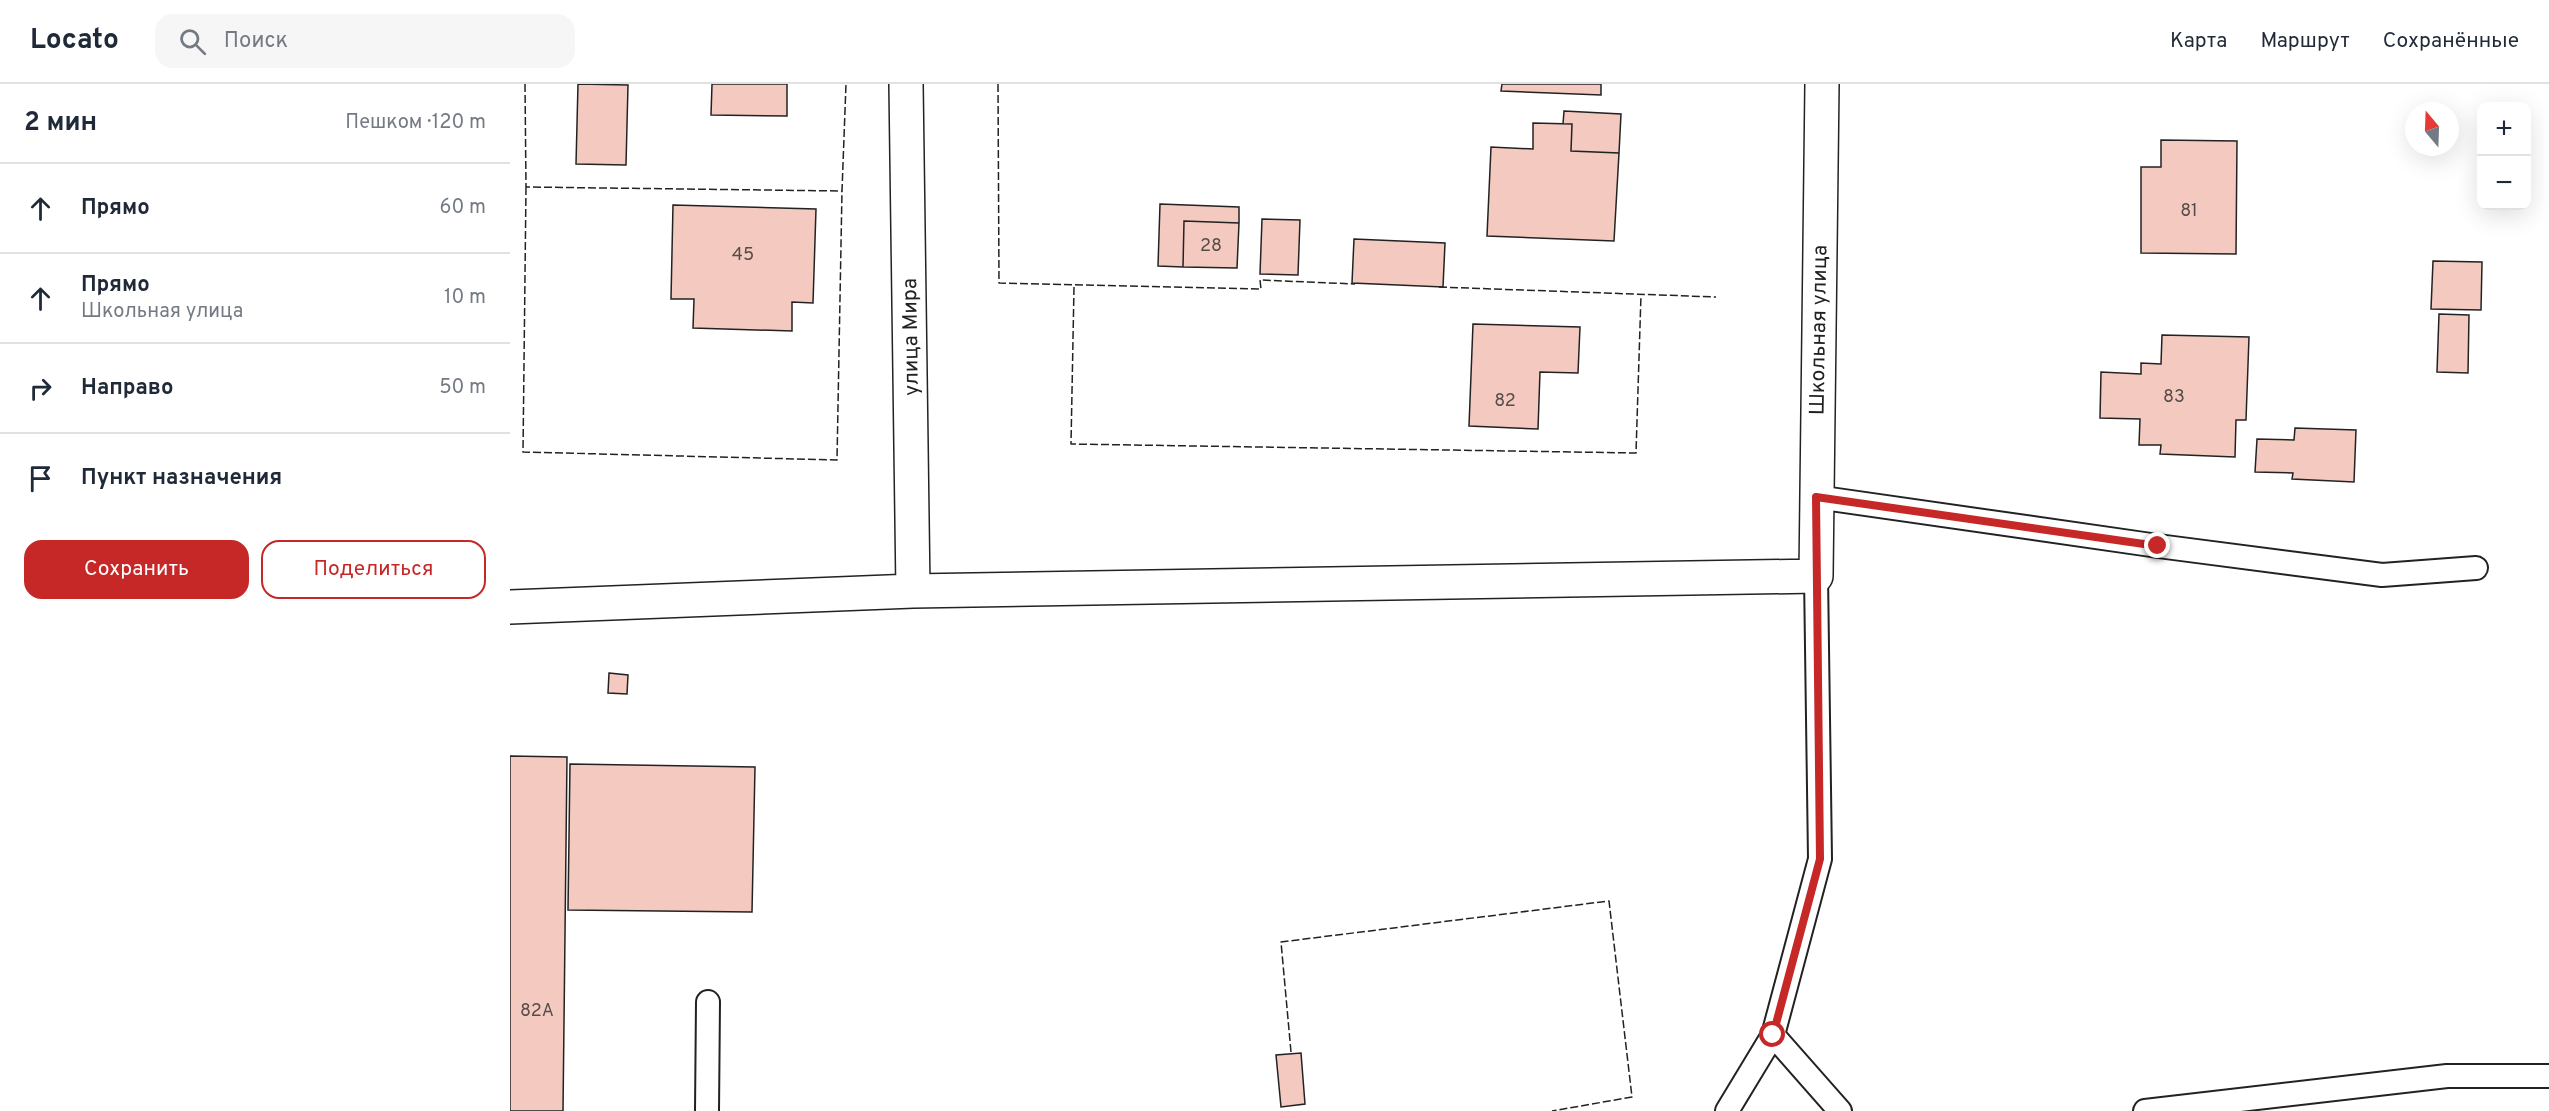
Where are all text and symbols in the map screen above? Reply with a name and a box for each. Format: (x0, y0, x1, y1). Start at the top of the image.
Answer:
search box (155, 14, 575, 68)
text: Locato (30, 23, 119, 59)
icon: search (176, 25, 209, 58)
text: Поиск (224, 28, 288, 55)
text: Карта (2170, 28, 2227, 55)
text: Маршрут (2260, 28, 2350, 55)
text: Сохранённые (2383, 28, 2519, 55)
north arrow (2405, 102, 2459, 156)
map controls (2477, 102, 2531, 210)
button: + (2477, 102, 2531, 156)
text: 2 мин (24, 107, 97, 140)
text: Пешком · 120 m (345, 110, 486, 136)
button: − (2477, 156, 2531, 210)
icon: ahead (24, 192, 57, 225)
text: Прямо (81, 195, 150, 222)
text: 60 m (440, 195, 486, 221)
house number: 81 (2180, 200, 2198, 223)
house number: 28 (1200, 235, 1222, 258)
house number: 45 (732, 244, 754, 267)
street label: Школьная улица (1805, 245, 1834, 415)
text: Прямо (81, 272, 150, 299)
street label: улица Мира (897, 278, 926, 396)
icon: ahead (24, 282, 57, 315)
text: 10 m (444, 285, 486, 311)
text: Школьная улица (81, 299, 243, 325)
icon: right (24, 372, 57, 405)
text: Направо (81, 375, 173, 402)
text: 50 m (439, 375, 486, 401)
house number: 83 (2163, 386, 2185, 409)
house number: 82 (1494, 390, 1516, 413)
icon: arrive (24, 462, 57, 495)
text: Пункт назначения (81, 465, 282, 492)
route end (2144, 532, 2170, 558)
button: Сохранить (24, 540, 249, 599)
button: Поделиться (261, 540, 486, 599)
house number: 82А (520, 1000, 554, 1023)
route start (1759, 1021, 1785, 1047)

